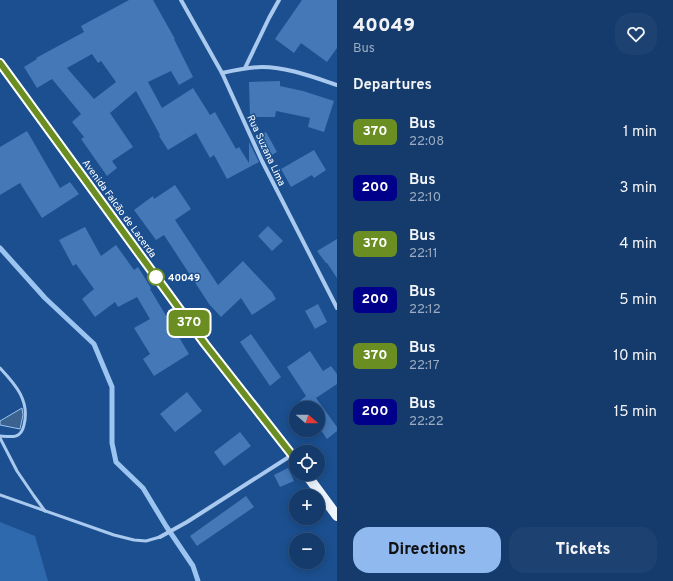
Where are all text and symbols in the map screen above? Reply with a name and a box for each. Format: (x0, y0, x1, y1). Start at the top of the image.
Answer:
button: heart (615, 13, 657, 55)
text: 40049 (353, 14, 415, 38)
text: Bus (353, 41, 375, 57)
text: Departures (353, 76, 432, 95)
street label: Rua Suzana Lima (243, 113, 288, 188)
text: Bus (409, 115, 436, 134)
text: 370 (363, 123, 387, 140)
text: 1 min (623, 123, 657, 142)
text: 22:08 (409, 134, 444, 150)
street label: Avenida Falcão de Lacerda (79, 157, 159, 261)
text: Bus (409, 171, 436, 190)
text: 200 (361, 179, 389, 196)
text: 3 min (619, 179, 657, 198)
text: 22:10 (409, 190, 441, 206)
text: Bus (409, 227, 436, 246)
text: 370 (363, 235, 387, 252)
text: 4 min (619, 235, 657, 254)
text: 22:11 (409, 246, 438, 262)
marker: 40049 (147, 268, 165, 286)
place label: 40049 (168, 272, 200, 285)
text: Bus (409, 283, 436, 302)
text: 200 (361, 291, 389, 308)
text: 5 min (619, 291, 657, 310)
text: 22:12 (409, 302, 441, 318)
line badge: 370 (166, 310, 212, 336)
text: 370 (177, 314, 201, 331)
text: Bus (409, 339, 436, 358)
text: 370 (363, 347, 387, 364)
text: 10 min (613, 347, 657, 366)
text: 22:17 (409, 358, 439, 374)
text: Bus (409, 395, 436, 414)
north arrow (289, 401, 325, 437)
map controls (289, 401, 325, 569)
text: 200 (361, 403, 389, 420)
text: 15 min (614, 403, 657, 422)
text: 22:22 (409, 414, 444, 430)
button: locate (289, 445, 325, 481)
button: + (289, 489, 325, 525)
button: Directions (353, 527, 501, 573)
button: Tickets (509, 527, 657, 573)
button: − (289, 533, 325, 569)

